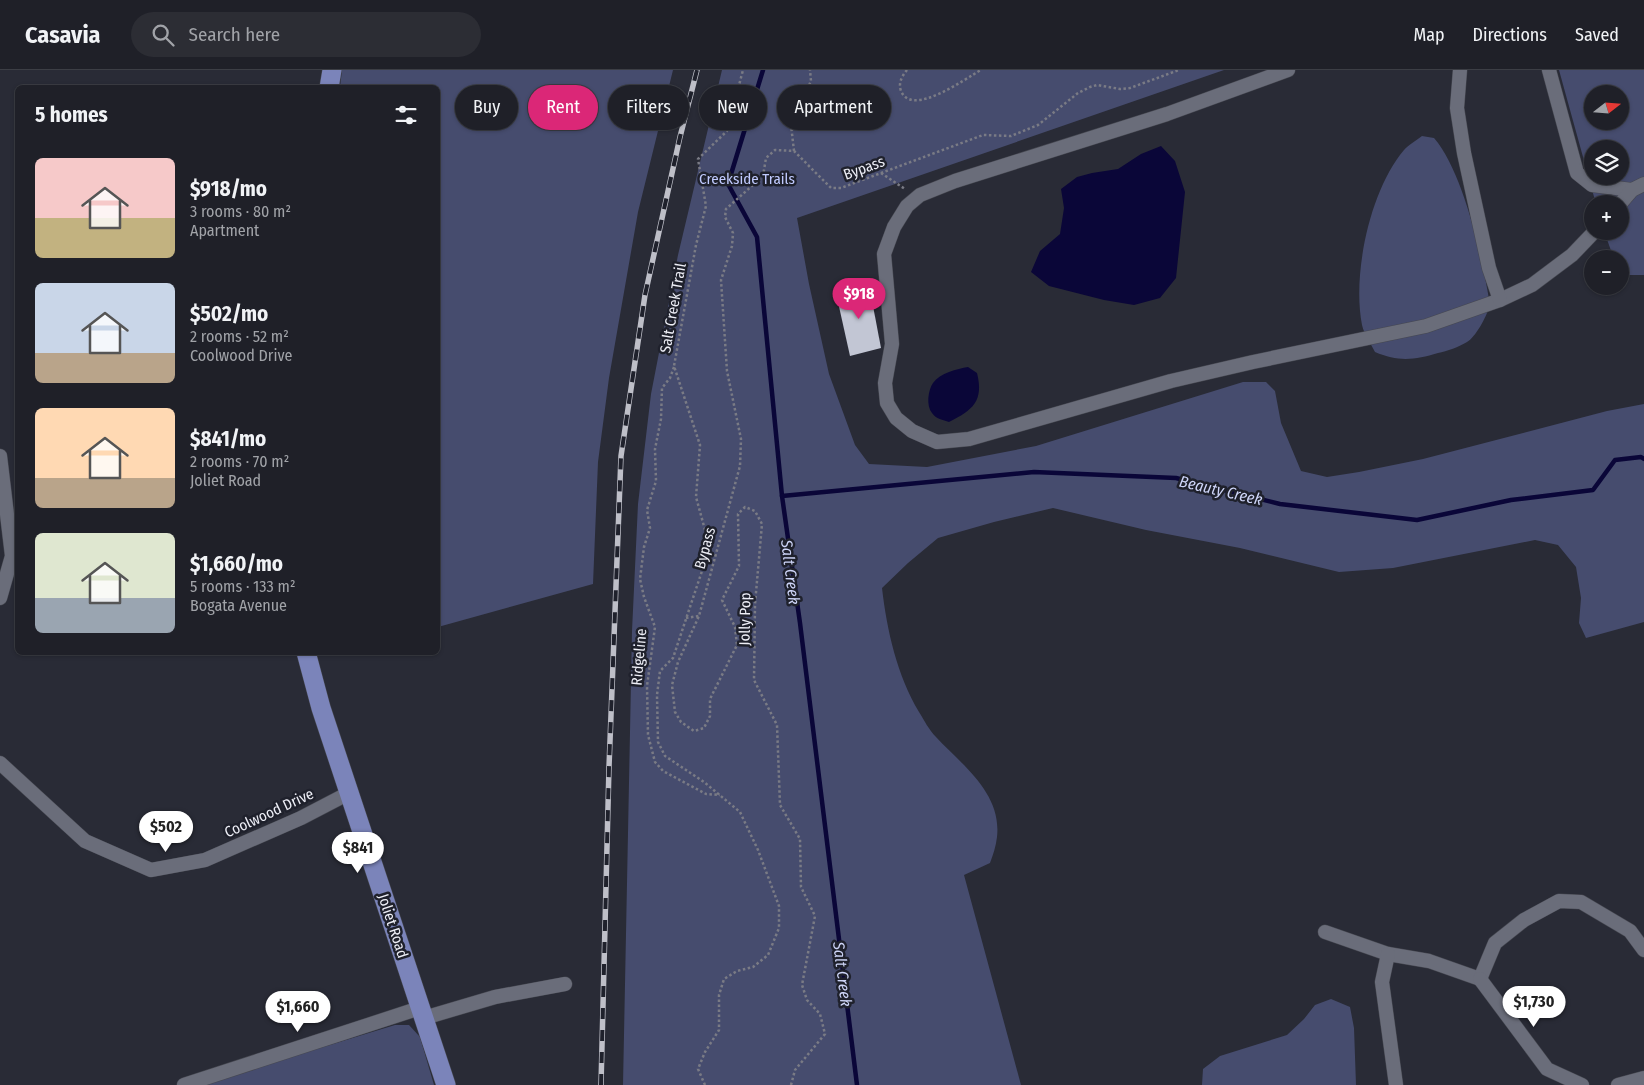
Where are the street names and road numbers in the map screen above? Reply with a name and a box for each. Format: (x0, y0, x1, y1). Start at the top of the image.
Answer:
street label: Bypass (841, 152, 887, 184)
street label: Salt Creek Trail (656, 262, 690, 354)
street label: Bypass (691, 525, 719, 571)
street label: Jolly Pop (736, 592, 754, 646)
street label: Ridgeline (628, 628, 650, 686)
street label: Coolwood Drive (222, 785, 316, 841)
street label: Joliet Road (374, 892, 412, 960)

